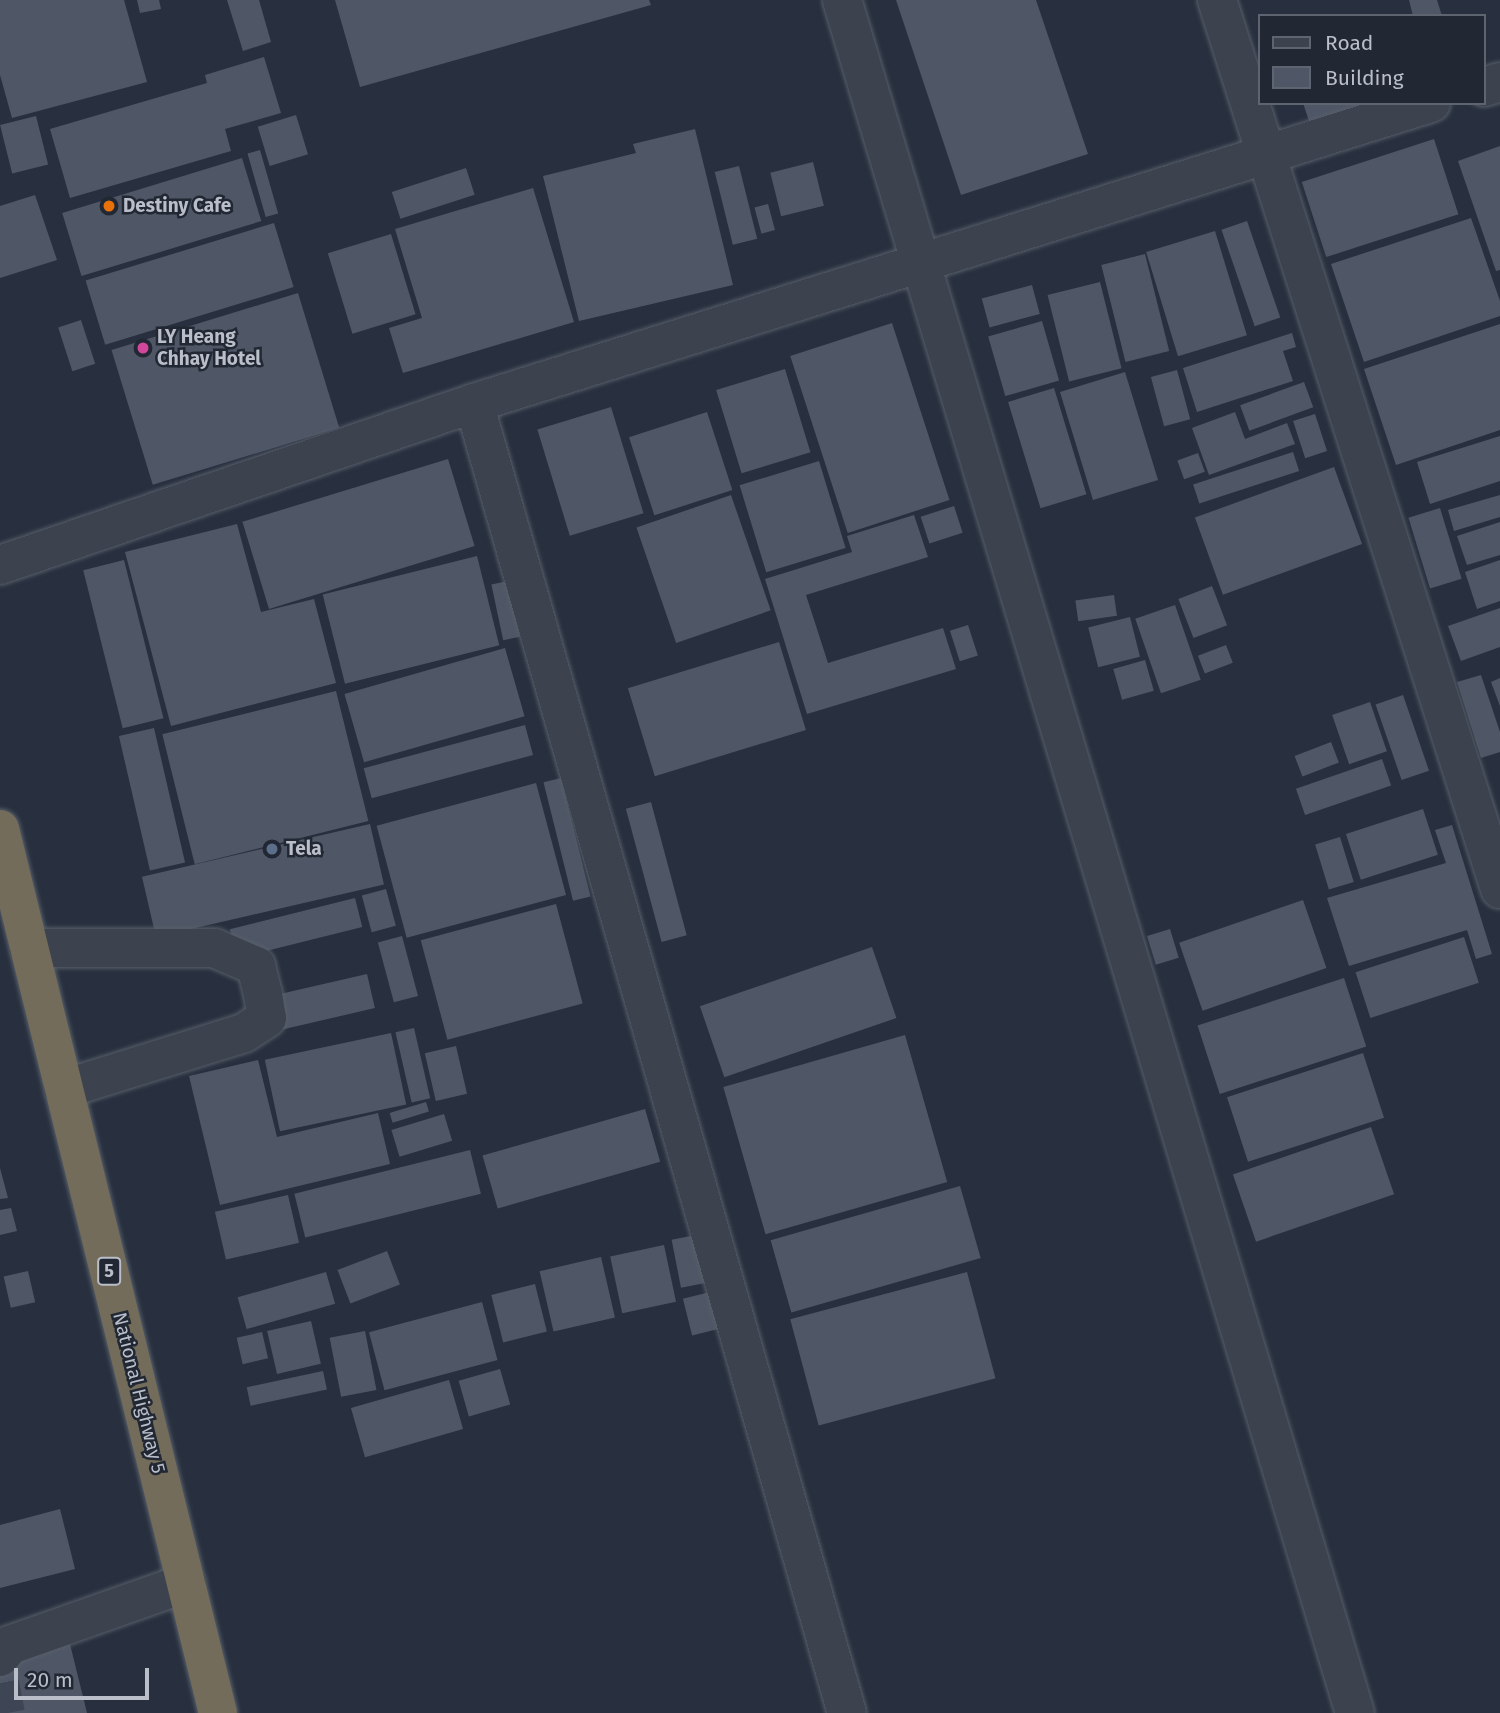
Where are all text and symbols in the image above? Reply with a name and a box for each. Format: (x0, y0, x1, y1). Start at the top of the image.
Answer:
legend (1258, 14, 1486, 105)
text: Road (1325, 30, 1373, 56)
text: Building (1325, 65, 1404, 91)
place label: Destiny Cafe (123, 195, 231, 217)
marker: Destiny Cafe (101, 198, 117, 214)
place label: LY Heang Chhay Hotel (157, 326, 261, 370)
marker: LY Heang Chhay Hotel (135, 340, 151, 356)
place label: Tela (286, 838, 322, 860)
marker: Tela (264, 841, 280, 857)
road number: 5 (97, 1256, 121, 1286)
street label: National Highway 5 (108, 1310, 170, 1476)
scale bar (18, 1654, 152, 1698)
text: 20 m (27, 1667, 73, 1693)

